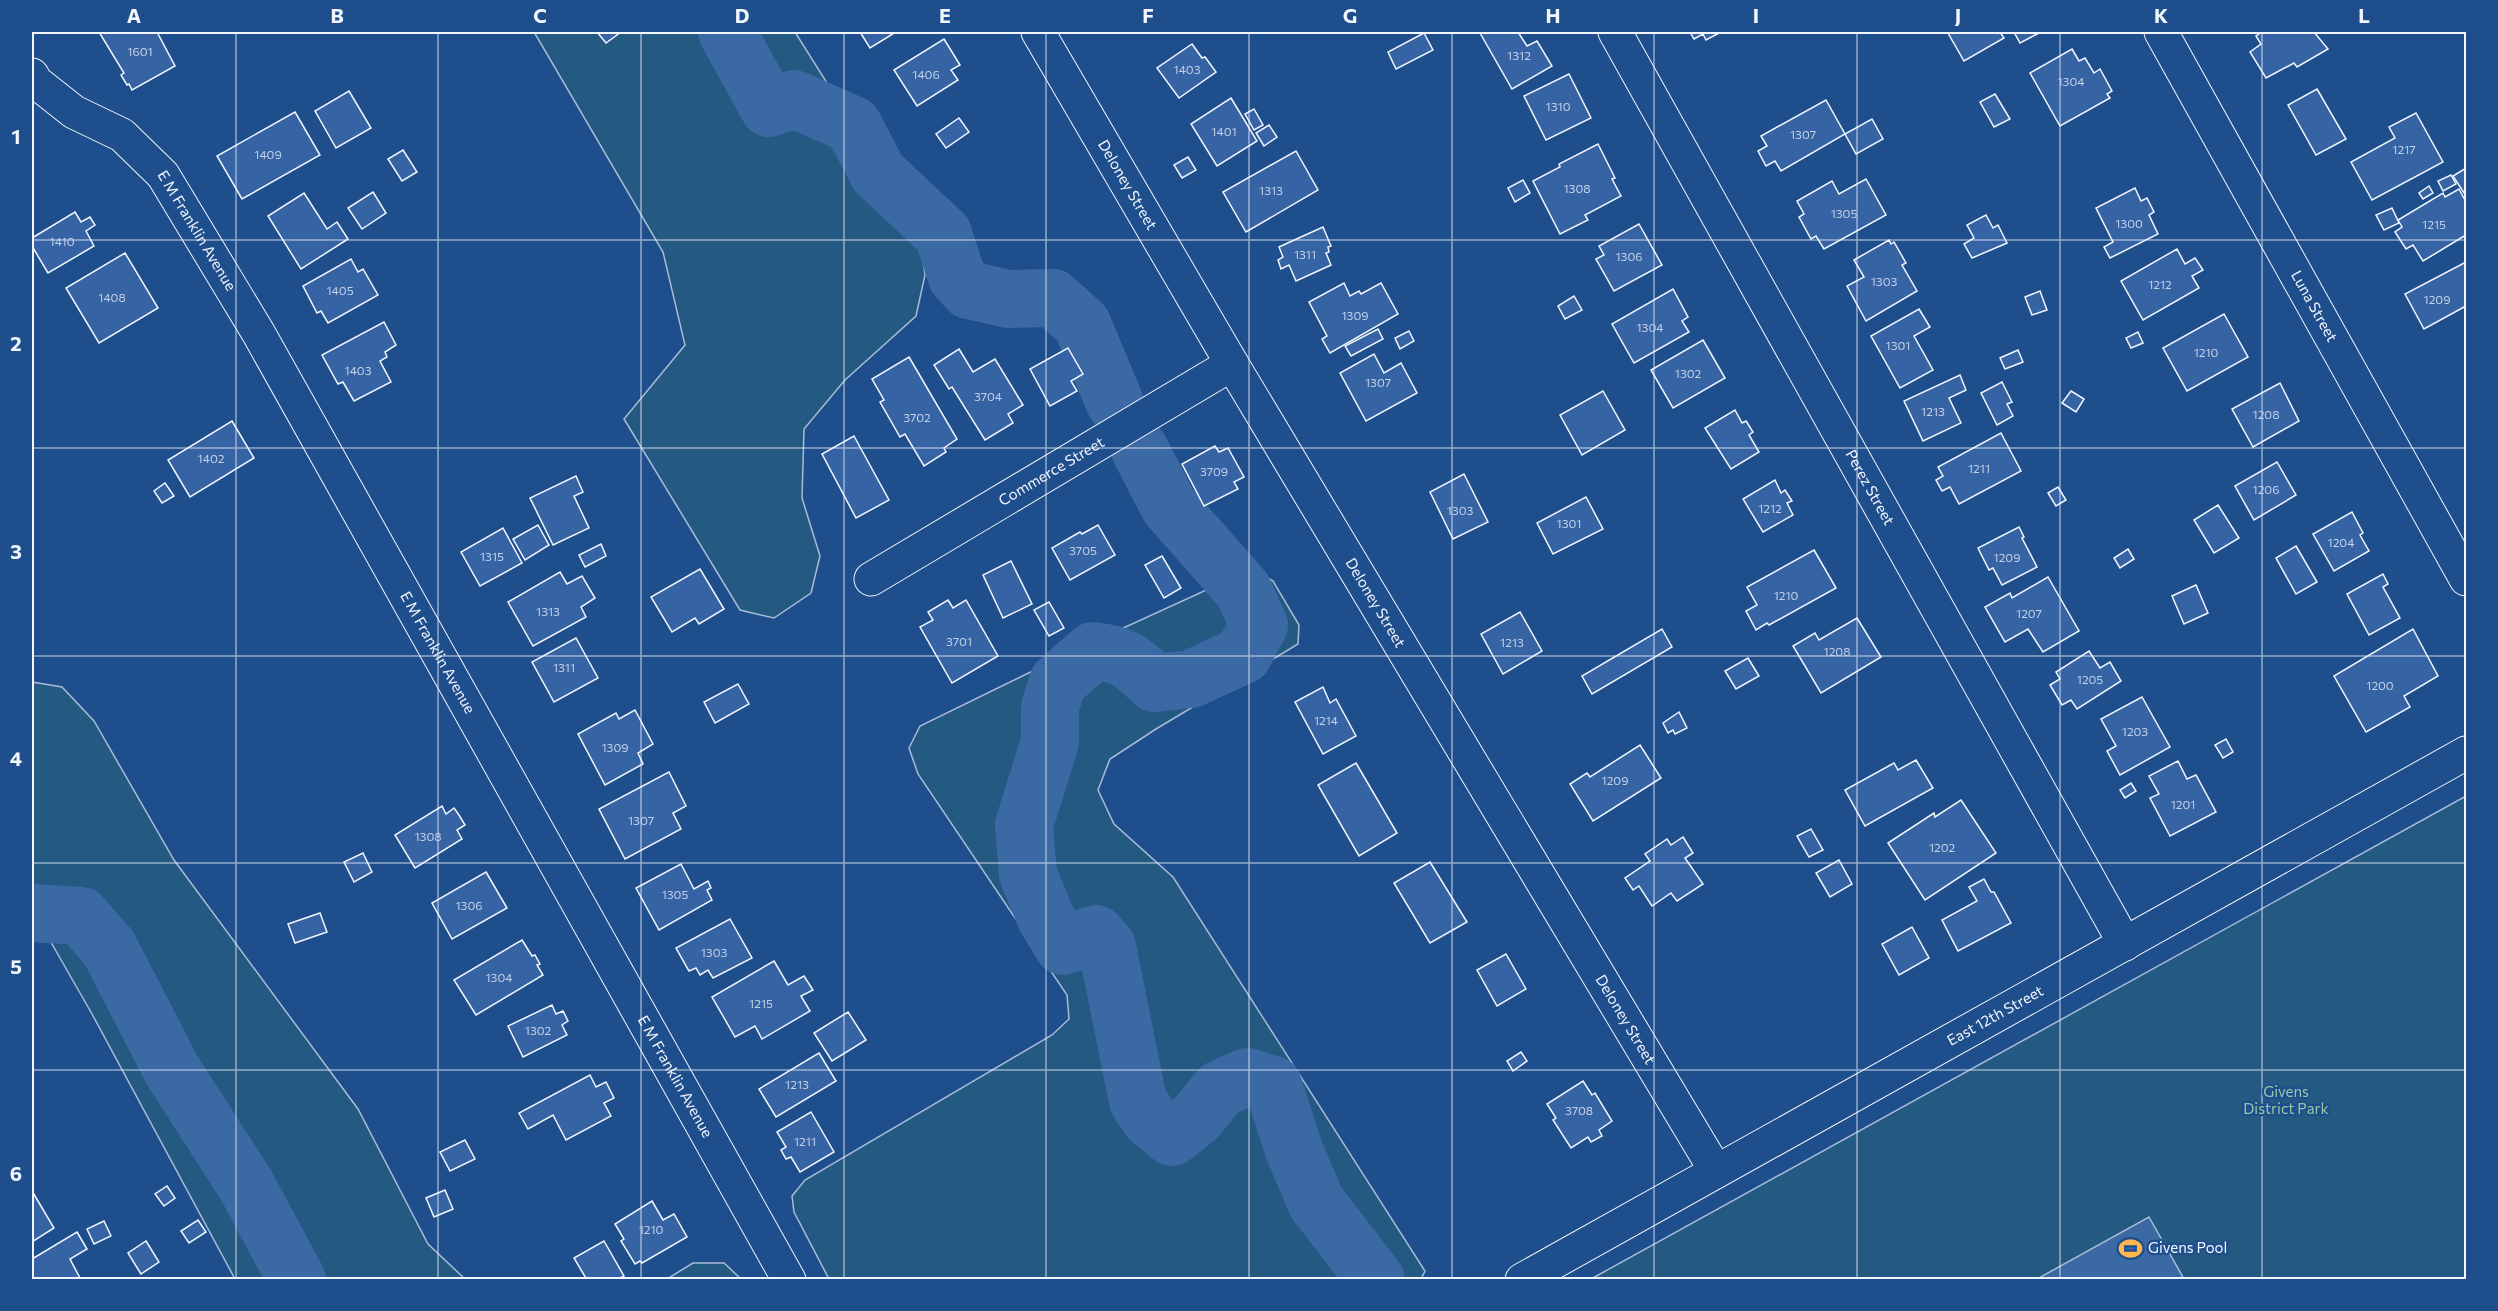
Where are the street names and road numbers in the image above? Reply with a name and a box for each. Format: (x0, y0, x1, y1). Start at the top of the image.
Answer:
street label: Deloney Street (1095, 136, 1161, 233)
street label: E M Franklin Avenue (154, 167, 241, 294)
street label: Luna Street (2288, 267, 2342, 345)
street label: Commerce Street (995, 432, 1107, 509)
street label: Perez Street (1842, 446, 1899, 528)
street label: Deloney Street (1342, 554, 1410, 650)
street label: E M Franklin Avenue (397, 588, 480, 716)
street label: Deloney Street (1592, 971, 1660, 1067)
street label: East 12th Street (1943, 981, 2046, 1049)
street label: E M Franklin Avenue (635, 1012, 717, 1140)

